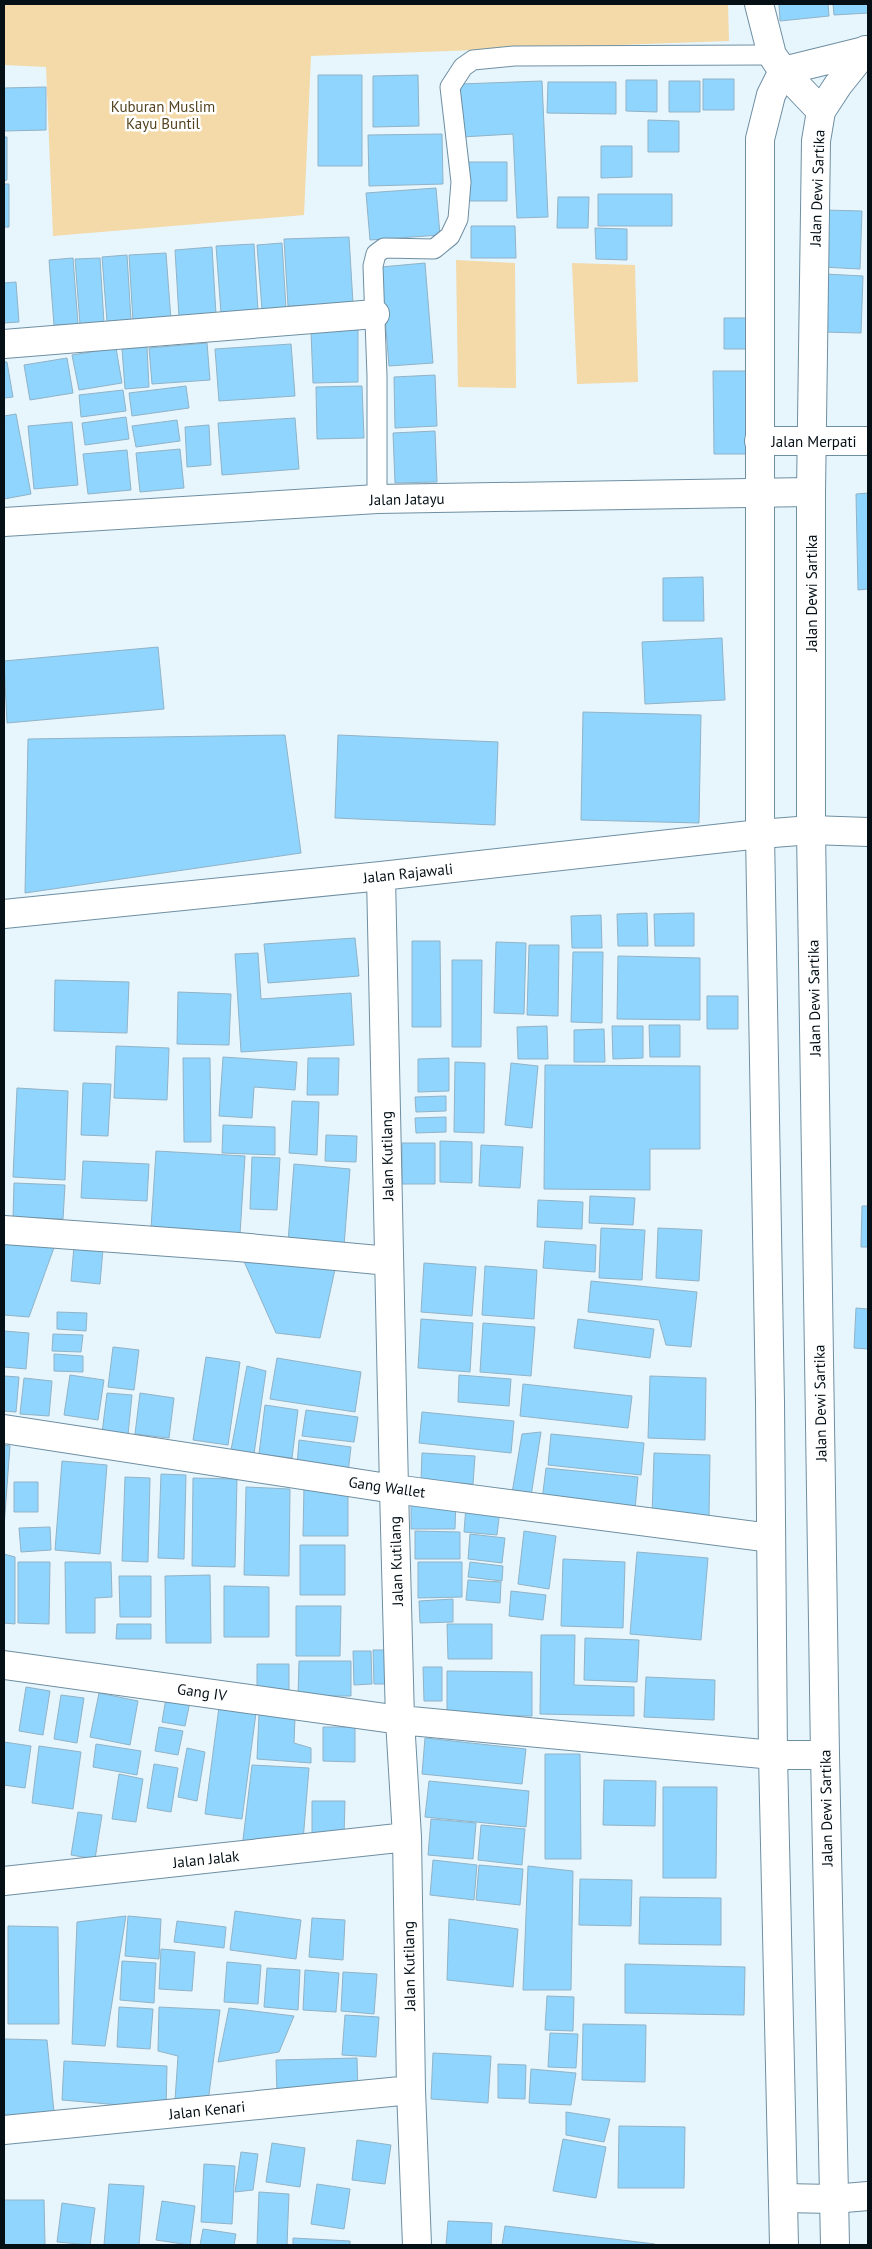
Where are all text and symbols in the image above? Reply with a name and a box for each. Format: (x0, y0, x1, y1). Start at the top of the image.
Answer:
park label: Kuburan Muslim Kayu Buntil (111, 97, 215, 133)
street label: Jalan Dewi Sartika (805, 129, 829, 248)
street label: Jalan Merpati (770, 432, 857, 451)
street label: Jalan Jatayu (368, 489, 445, 509)
street label: Jalan Dewi Sartika (802, 535, 821, 652)
street label: Jalan Rajawali (361, 859, 454, 887)
street label: Jalan Dewi Sartika (803, 939, 825, 1058)
street label: Jalan Kutilang (377, 1111, 397, 1202)
street label: Jalan Dewi Sartika (809, 1344, 831, 1463)
street label: Gang Wallet (347, 1472, 427, 1502)
street label: Jalan Kutilang (385, 1516, 407, 1607)
street label: Gang IV (176, 1679, 228, 1705)
street label: Jalan Dewi Sartika (815, 1749, 837, 1868)
street label: Jalan Jalak (171, 1846, 241, 1872)
street label: Jalan Kutilang (399, 1921, 419, 2012)
street label: Jalan Kenari (167, 2097, 246, 2124)

